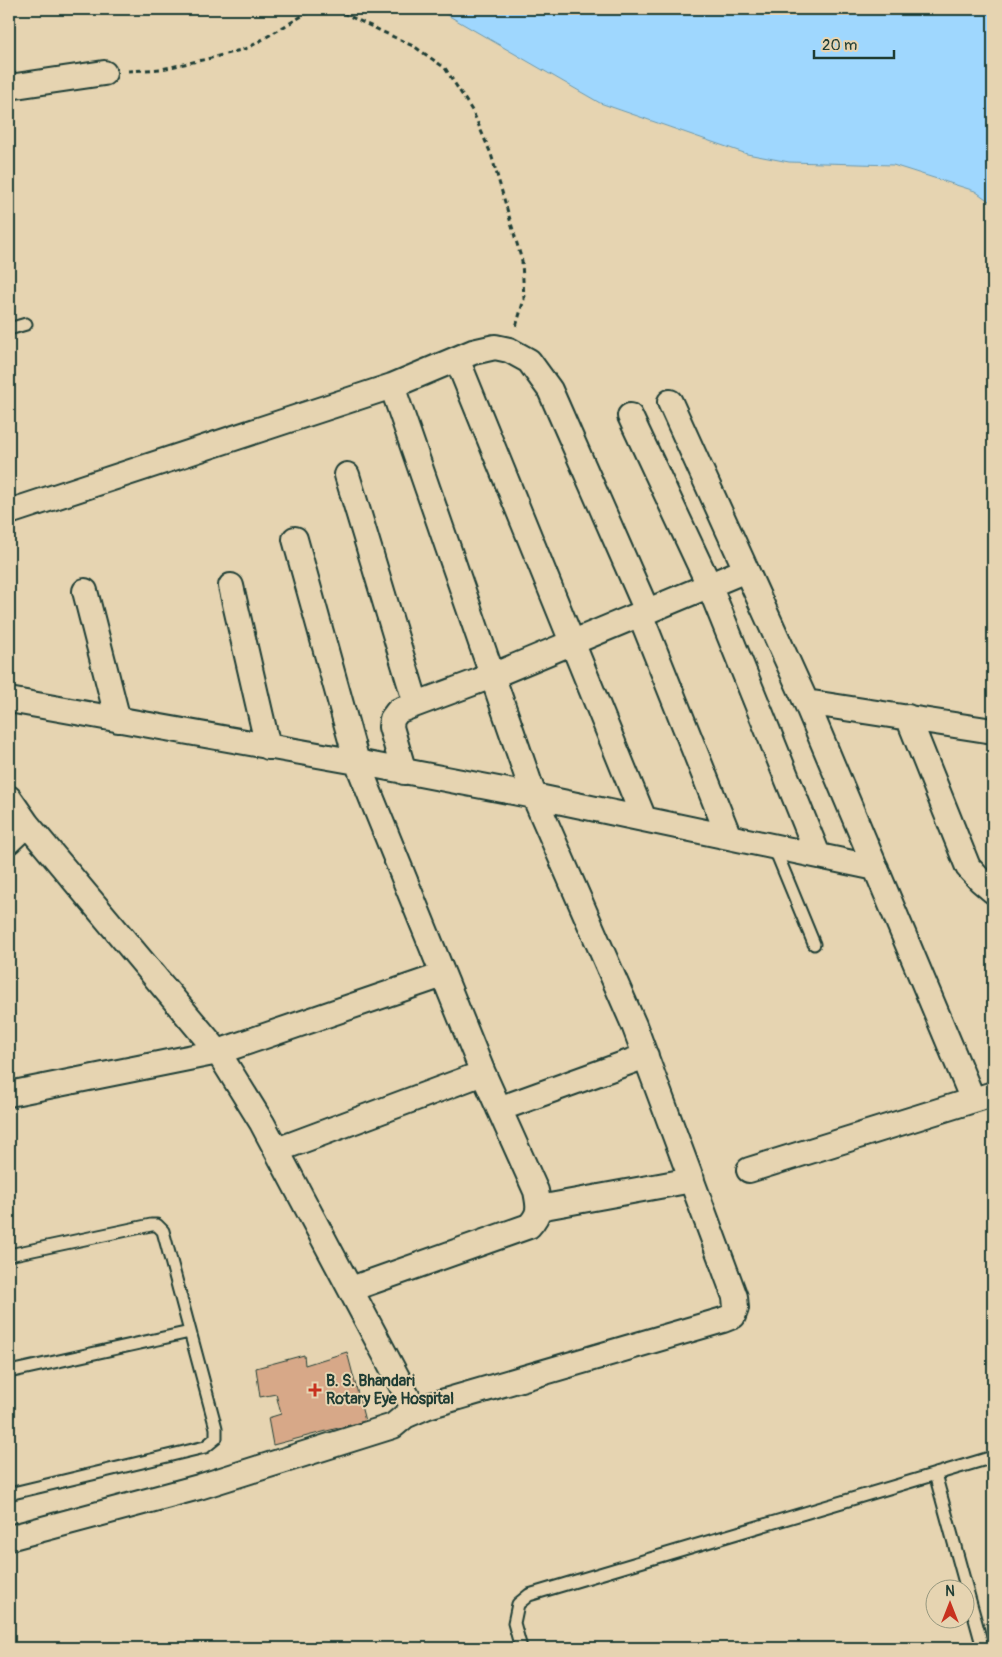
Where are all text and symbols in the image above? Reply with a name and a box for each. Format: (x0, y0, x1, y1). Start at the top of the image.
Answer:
scale bar (814, 28, 894, 60)
text: 20 m (822, 36, 857, 55)
place label: B. S. Bhandari Rotary Eye Hospital (326, 1371, 454, 1409)
marker: B. S. Bhandari Rotary Eye Hospital (308, 1383, 322, 1397)
north arrow (924, 1580, 974, 1630)
text: N (945, 1583, 955, 1600)

